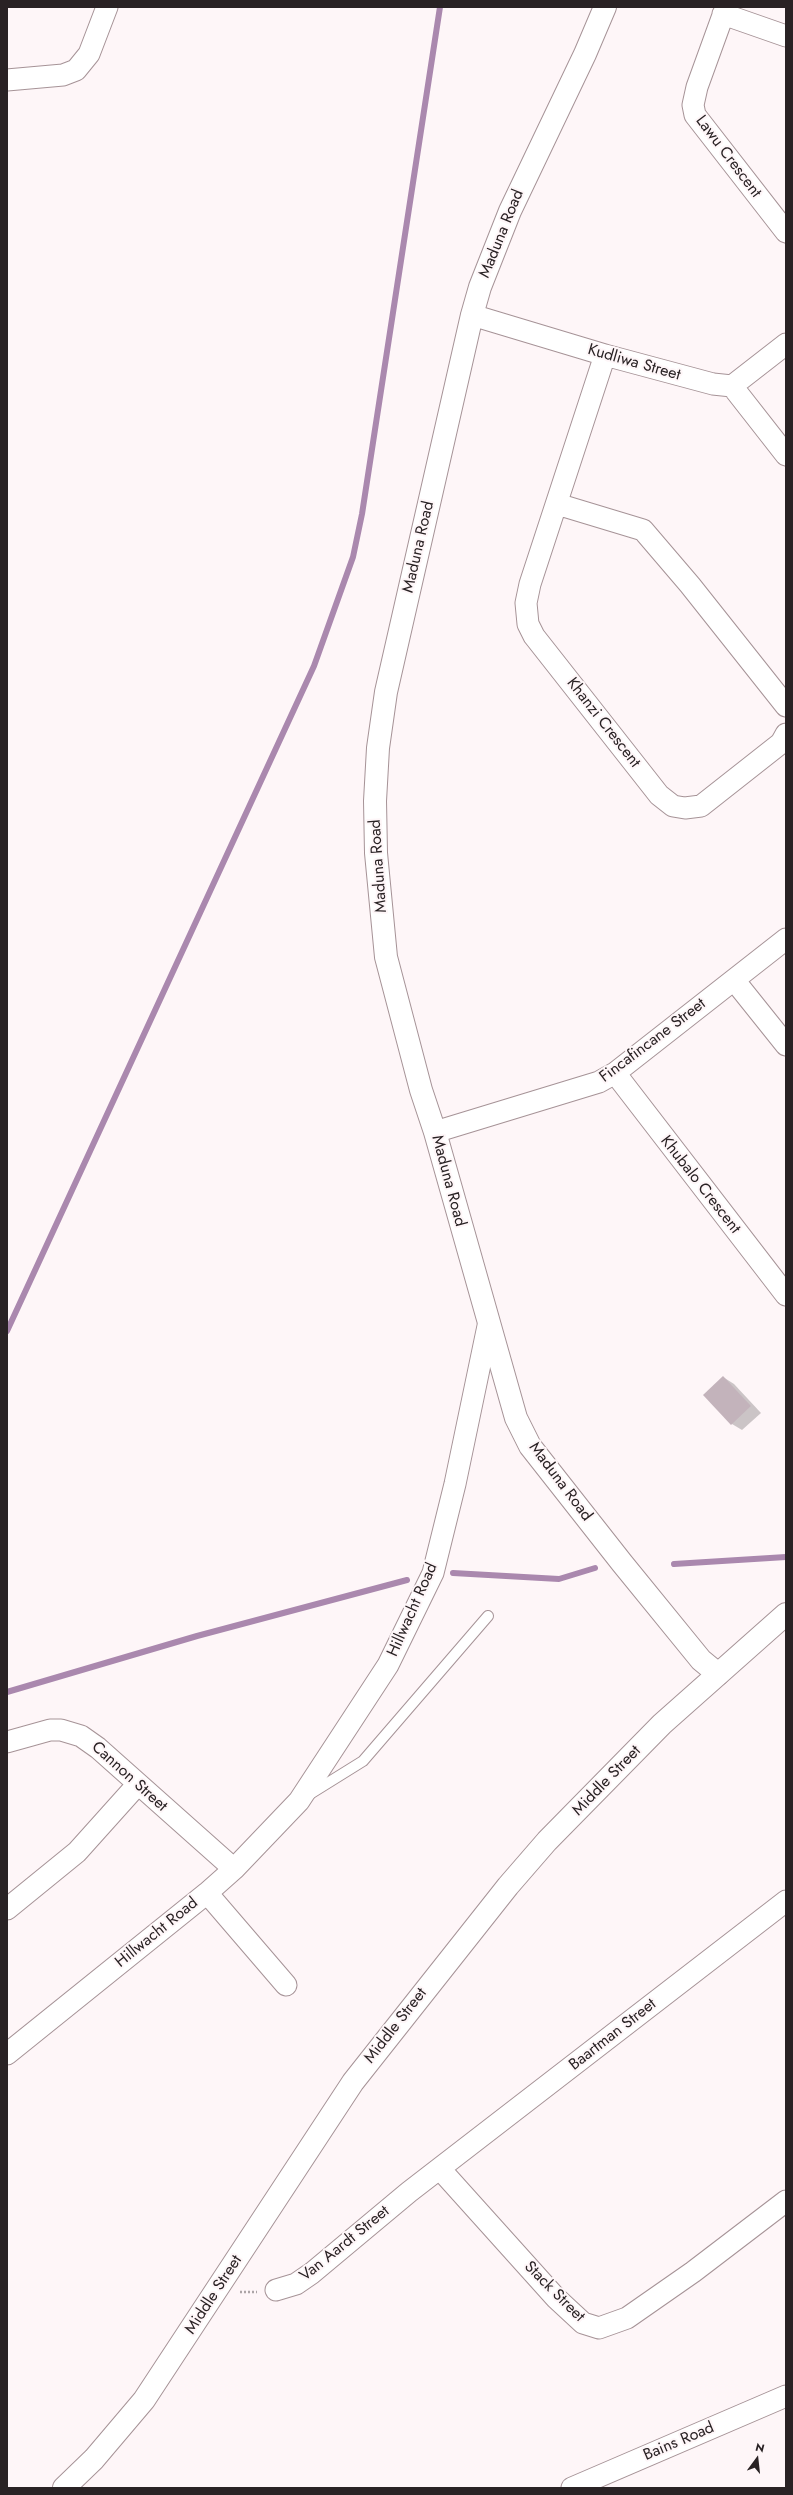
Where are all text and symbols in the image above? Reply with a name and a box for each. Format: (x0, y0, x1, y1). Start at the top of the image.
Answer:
street label: Lawu Crescent (691, 112, 765, 202)
street label: Maduna Road (476, 187, 528, 281)
street label: Kudliwa Street (585, 341, 683, 385)
street label: Maduna Road (399, 499, 439, 595)
street label: Khanzi Crescent (562, 674, 644, 772)
street label: Maduna Road (366, 819, 392, 913)
street label: Fincafincane Street (596, 995, 710, 1087)
street label: Khubalo Crescent (656, 1132, 744, 1238)
street label: Maduna Road (427, 1133, 469, 1229)
street label: Maduna Road (524, 1439, 596, 1525)
street label: Hillwacht Road (384, 1560, 442, 1660)
street label: Cannon Street (87, 1738, 171, 1816)
street label: Middle Street (569, 1742, 645, 1820)
street label: Hillwacht Road (112, 1894, 202, 1972)
street label: Middle Street (361, 1985, 431, 2067)
street label: Baartman Street (566, 1995, 660, 2075)
street label: Van Aardt Street (296, 2202, 394, 2286)
street label: Middle Street (181, 2252, 247, 2338)
street label: Stack Street (520, 2258, 588, 2326)
street label: Bains Road (641, 2419, 717, 2465)
north arrow (737, 2439, 777, 2479)
text: N (754, 2439, 766, 2456)

